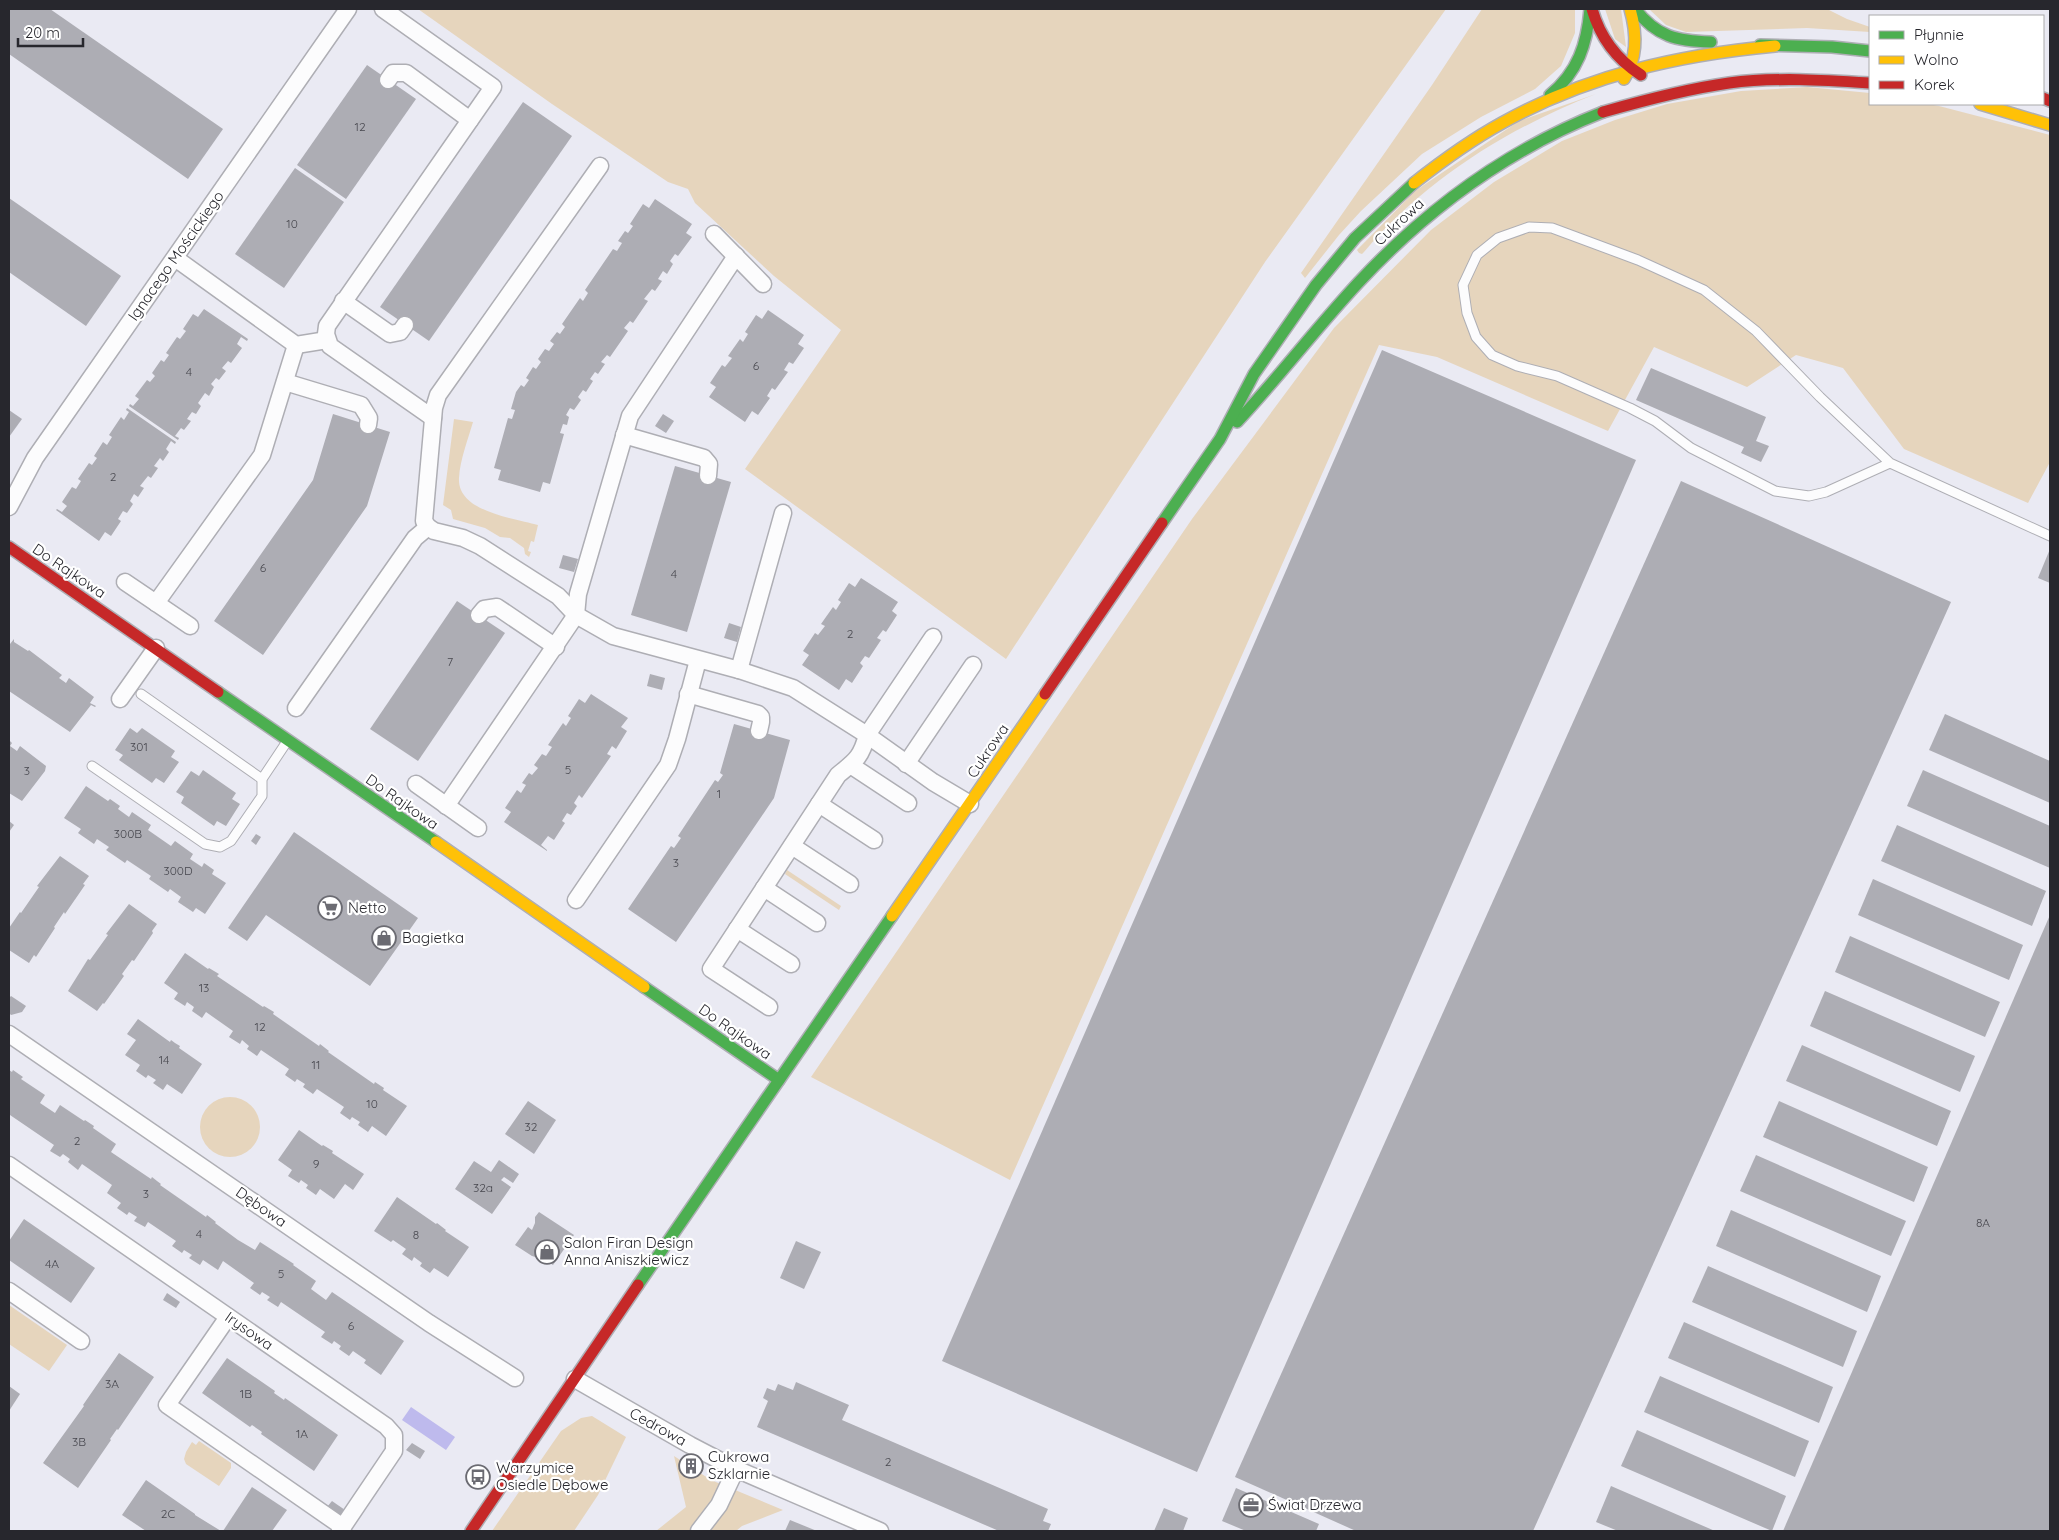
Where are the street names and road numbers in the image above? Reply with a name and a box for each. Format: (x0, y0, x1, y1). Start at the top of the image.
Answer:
street label: Ignacego Mościckiego (124, 187, 228, 324)
street label: Cukrowa (1370, 194, 1428, 249)
street label: Do Rajkowa (29, 539, 110, 602)
street label: Cukrowa (963, 720, 1013, 781)
street label: Do Rajkowa (362, 770, 442, 834)
street label: Do Rajkowa (695, 1000, 775, 1064)
street label: Dębowa (232, 1182, 290, 1231)
street label: Irysowa (222, 1307, 277, 1354)
street label: Cedrowa (626, 1403, 690, 1450)

